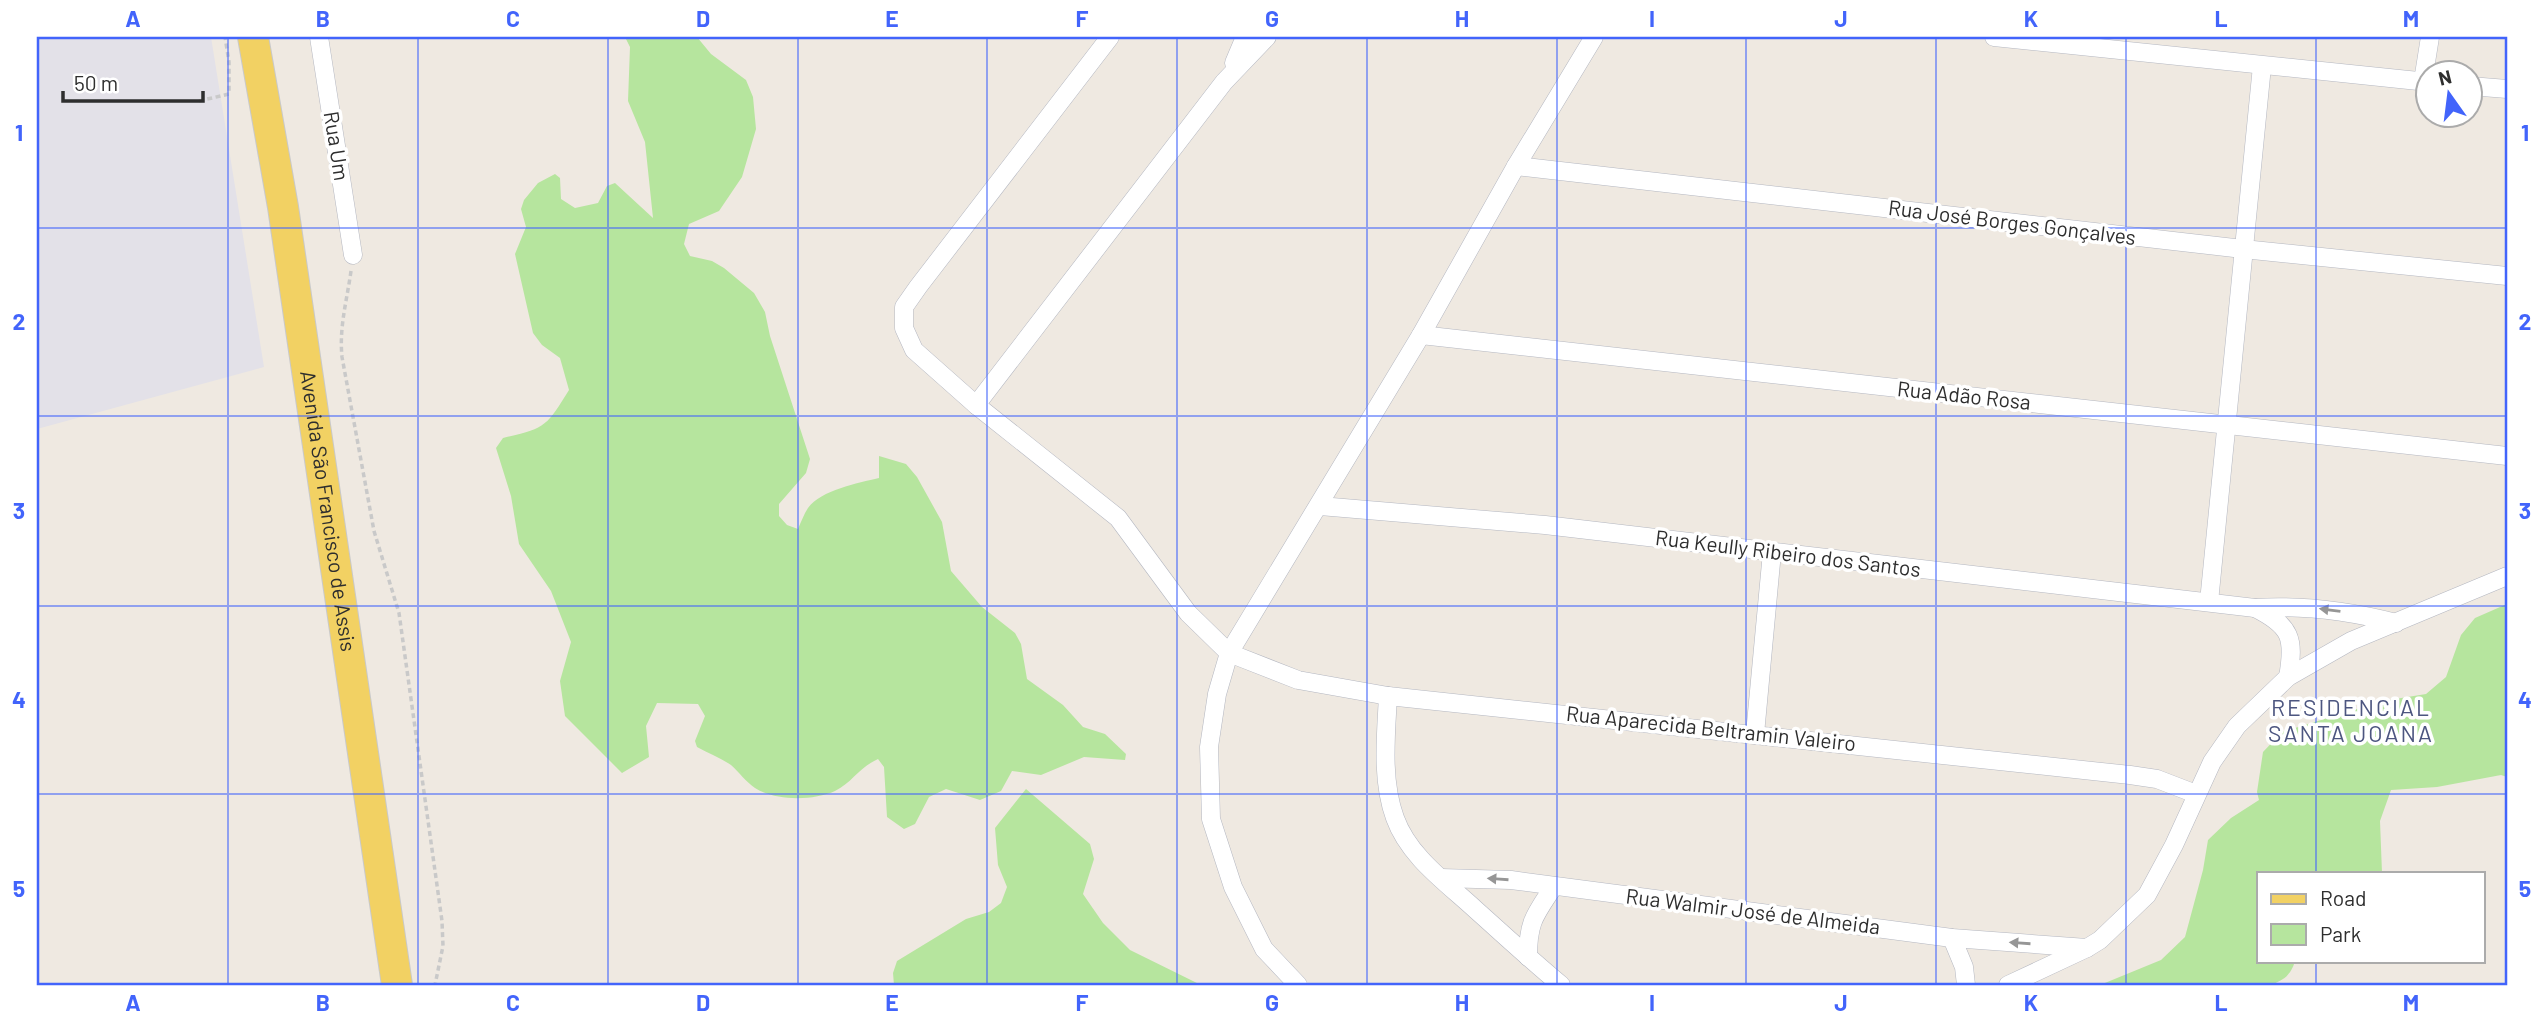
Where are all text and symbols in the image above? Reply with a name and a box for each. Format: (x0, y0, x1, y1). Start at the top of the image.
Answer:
text: A (125, 4, 141, 32)
text: B (316, 4, 330, 32)
text: C (506, 4, 520, 32)
text: D (696, 4, 710, 32)
text: E (885, 4, 899, 32)
text: F (1076, 4, 1089, 32)
text: G (1265, 4, 1279, 32)
text: H (1455, 4, 1469, 32)
text: I (1649, 4, 1655, 32)
text: J (1834, 4, 1848, 32)
text: K (2024, 4, 2038, 32)
text: L (2214, 4, 2228, 32)
text: M (2403, 4, 2419, 32)
scale bar (63, 60, 203, 104)
north arrow (2414, 60, 2484, 130)
text: N (2436, 64, 2454, 90)
text: 50 m (74, 70, 118, 95)
street label: Rua Um (320, 109, 355, 182)
text: 1 (15, 118, 23, 146)
text: 1 (2521, 118, 2529, 146)
street label: Rua José Borges Gonçalves (1887, 194, 2137, 249)
text: 2 (13, 307, 25, 335)
text: 2 (2519, 307, 2531, 335)
street label: Avenida São Francisco de Assis (296, 369, 362, 653)
street label: Rua Adão Rosa (1896, 375, 2032, 414)
text: 3 (13, 496, 25, 524)
text: 3 (2519, 496, 2531, 524)
street label: Rua Keully Ribeiro dos Santos (1654, 524, 1922, 581)
one-way arrow (2318, 604, 2340, 615)
text: 4 (12, 685, 26, 713)
text: 4 (2518, 685, 2532, 713)
district label: RESIDENCIAL SANTA JOANA (2268, 693, 2434, 747)
street label: Rua Aparecida Beltramin Valeiro (1565, 700, 1857, 755)
legend (2257, 872, 2484, 962)
text: 5 (13, 874, 25, 902)
one-way arrow (1486, 874, 1508, 885)
text: 5 (2519, 874, 2531, 902)
street label: Rua Walmir José de Almeida (1625, 883, 1882, 939)
text: Road (2320, 885, 2366, 910)
text: Park (2320, 921, 2361, 946)
one-way arrow (2008, 937, 2030, 948)
text: A (125, 988, 141, 1016)
text: B (316, 988, 330, 1016)
text: C (506, 988, 520, 1016)
text: D (696, 988, 710, 1016)
text: E (885, 988, 899, 1016)
text: F (1076, 988, 1089, 1016)
text: G (1265, 988, 1279, 1016)
text: H (1455, 988, 1469, 1016)
text: I (1649, 988, 1655, 1016)
text: J (1834, 988, 1848, 1016)
text: K (2024, 988, 2038, 1016)
text: L (2214, 988, 2228, 1016)
text: M (2403, 988, 2419, 1016)

